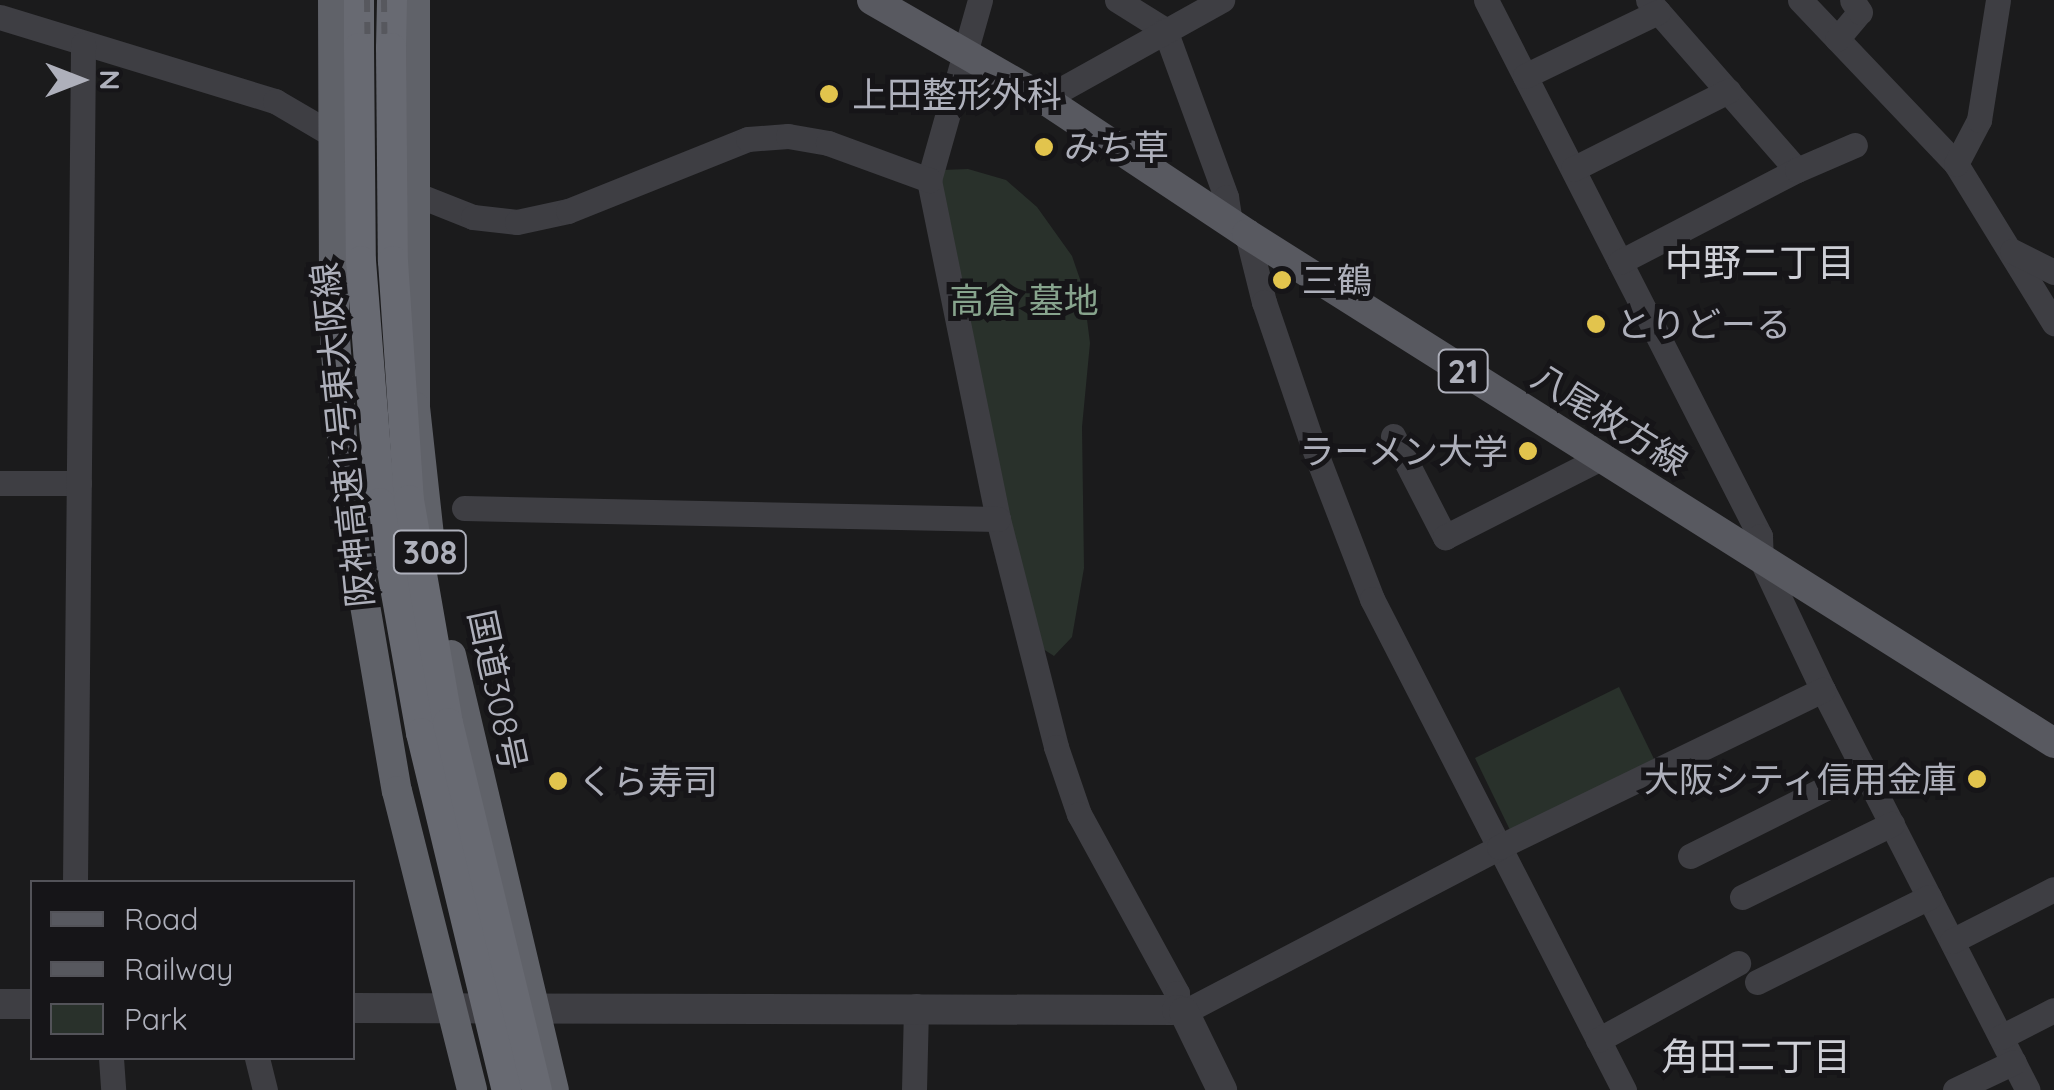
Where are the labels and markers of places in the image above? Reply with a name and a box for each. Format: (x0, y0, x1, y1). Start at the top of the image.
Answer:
place label: 上田整形外科 (852, 73, 1062, 115)
marker: 上田整形外科 (816, 81, 842, 107)
place label: みち草 (1064, 126, 1169, 168)
marker: みち草 (1033, 136, 1055, 158)
place label: 三鶴 (1302, 259, 1372, 301)
marker: 三鶴 (1271, 269, 1293, 291)
place label: とりどーる (1616, 303, 1791, 345)
marker: とりどーる (1585, 313, 1607, 335)
place label: ラーメン大学 (1298, 430, 1508, 472)
marker: ラーメン大学 (1517, 440, 1539, 462)
place label: 大阪シティ信用金庫 (1642, 758, 1957, 800)
place label: くら寿司 (578, 760, 718, 802)
marker: 大阪シティ信用金庫 (1966, 768, 1988, 790)
marker: くら寿司 (547, 770, 569, 792)

